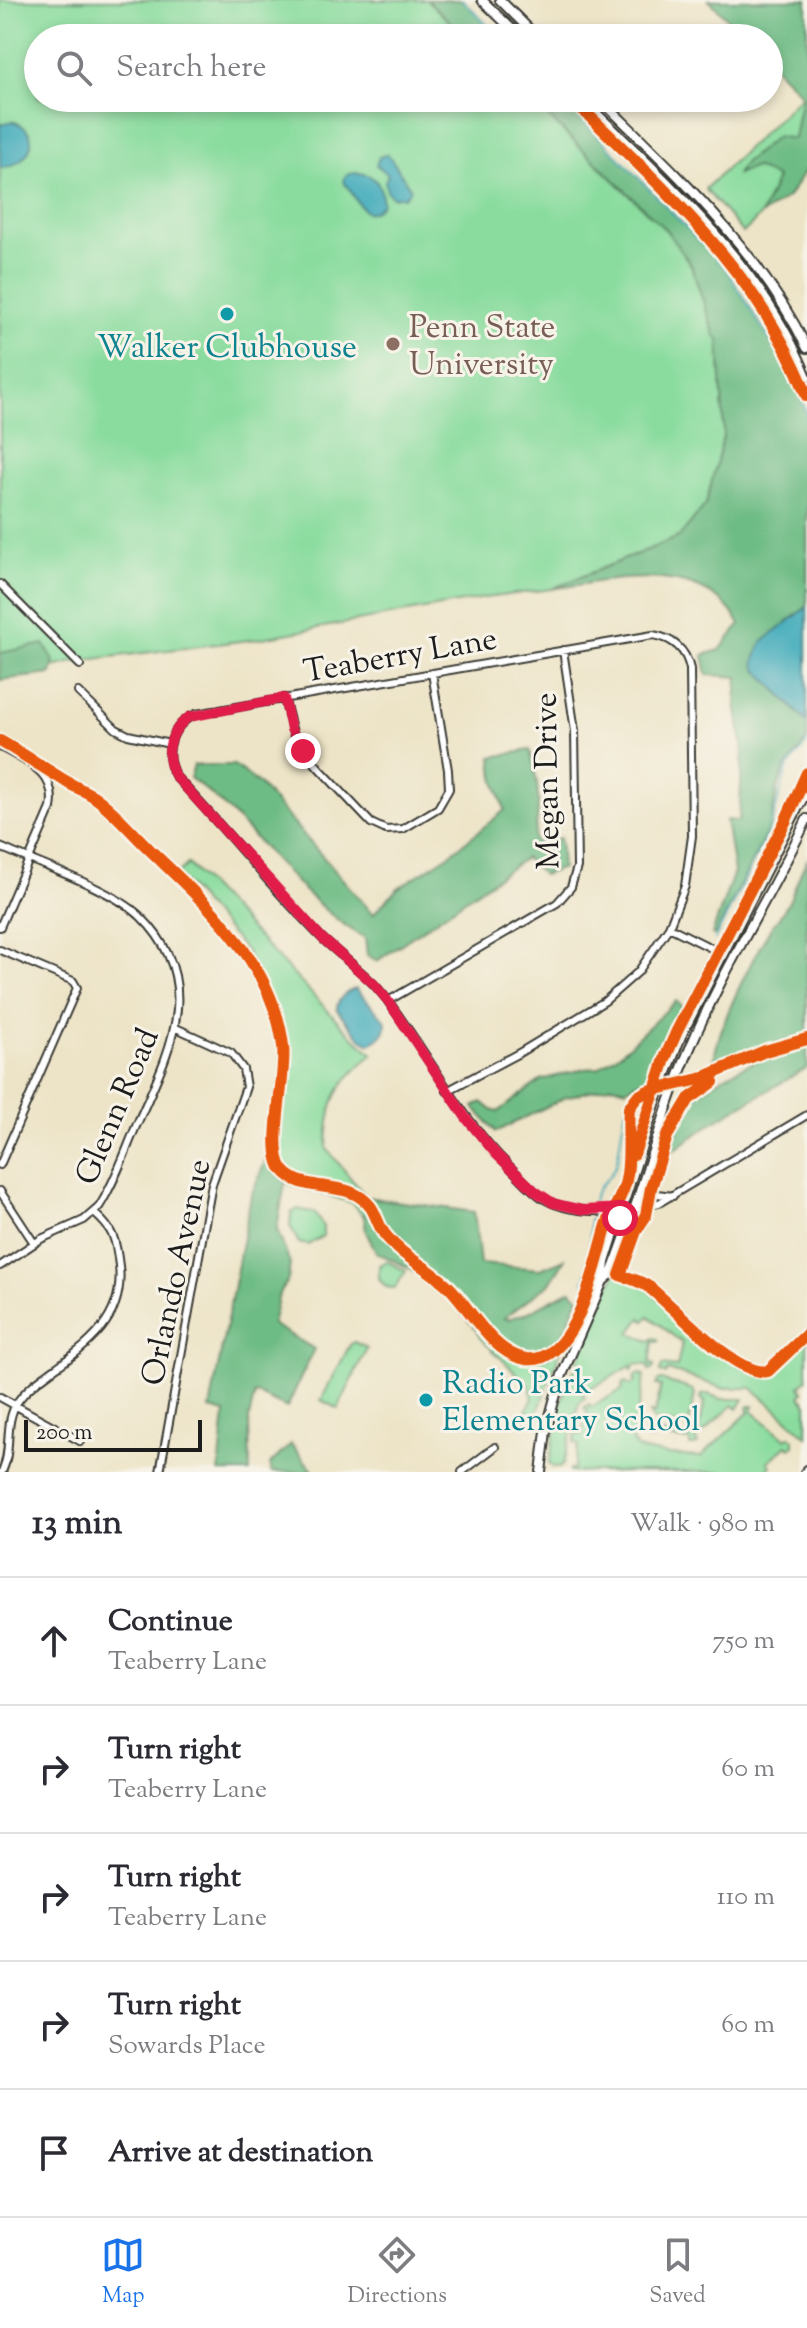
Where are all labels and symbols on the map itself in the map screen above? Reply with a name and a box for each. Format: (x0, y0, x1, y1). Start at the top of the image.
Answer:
marker: Walker Clubhouse (218, 305, 236, 323)
place label: Penn State University (409, 306, 556, 389)
place label: Walker Clubhouse (97, 326, 357, 372)
marker: Penn State University (384, 335, 402, 353)
street label: Teaberry Lane (300, 617, 501, 697)
street label: Megan Drive (524, 692, 574, 870)
route end (285, 733, 321, 769)
street label: Glenn Road (65, 1022, 172, 1193)
street label: Orlando Avenue (131, 1155, 224, 1390)
route start (602, 1200, 638, 1236)
place label: Radio Park Elementary School (442, 1362, 700, 1445)
marker: Radio Park Elementary School (417, 1391, 435, 1409)
scale bar (24, 1416, 202, 1452)

